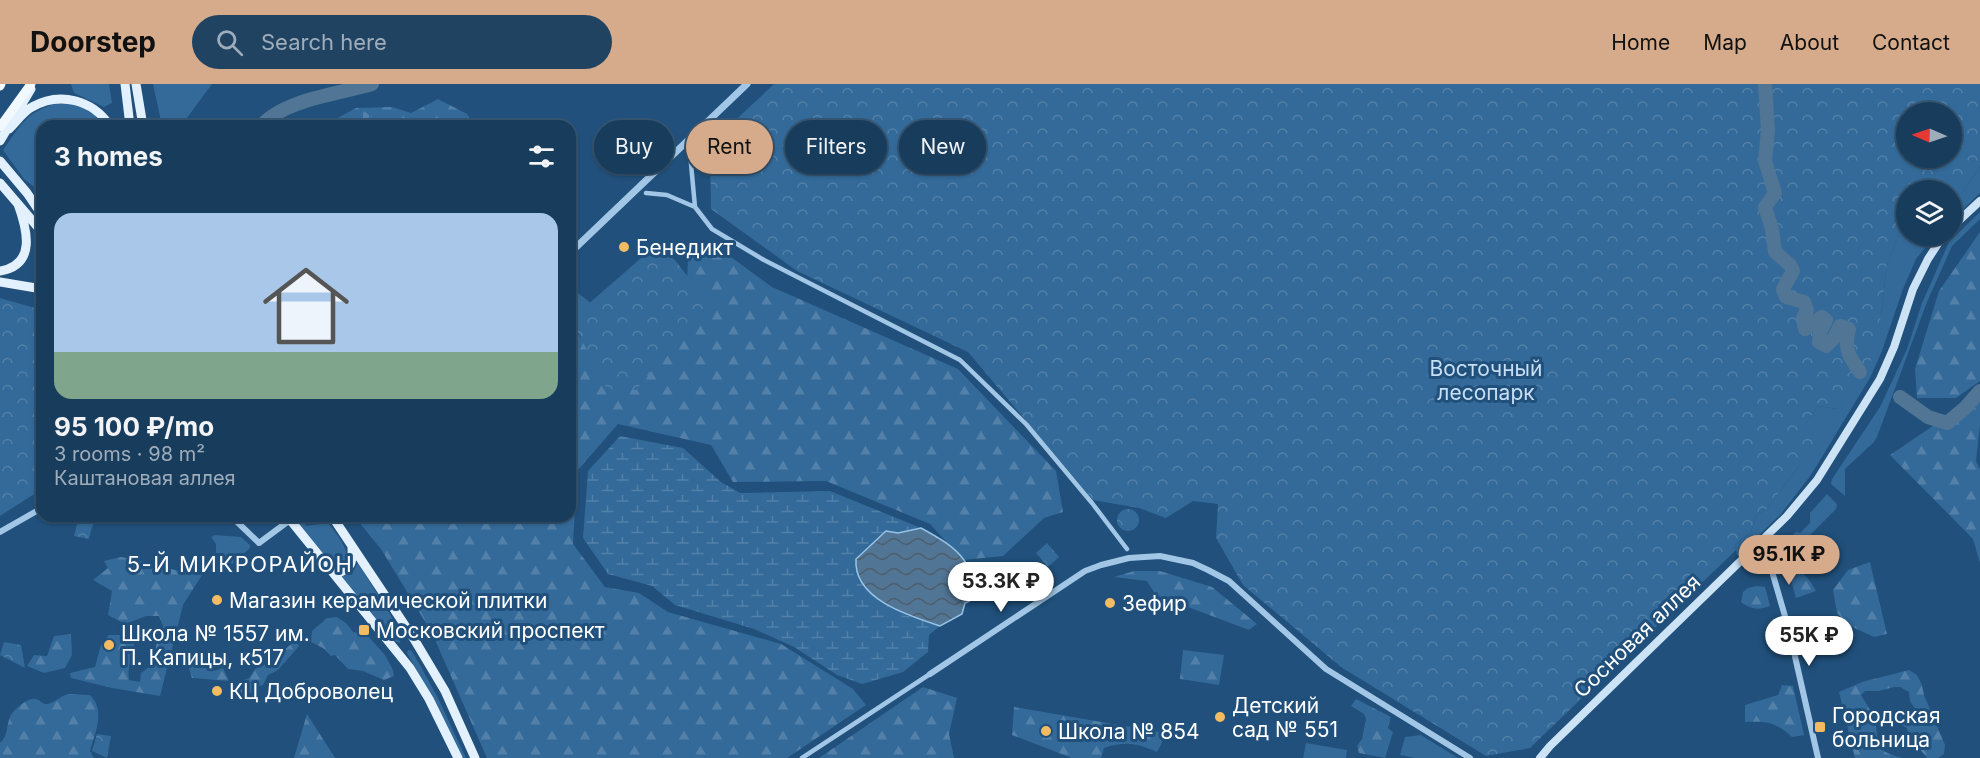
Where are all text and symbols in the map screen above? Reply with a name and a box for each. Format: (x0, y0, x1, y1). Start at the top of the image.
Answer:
search box (192, 15, 612, 69)
text: Doorstep (30, 25, 156, 59)
icon: search (213, 26, 246, 59)
text: Search here (261, 29, 387, 55)
text: Home (1611, 30, 1670, 55)
text: Map (1703, 30, 1747, 55)
text: About (1780, 30, 1839, 55)
text: Contact (1872, 30, 1950, 55)
north arrow (1896, 102, 1962, 168)
map controls (1896, 102, 1962, 246)
chip: Buy (594, 120, 674, 174)
chip: Rent (686, 120, 773, 174)
chip: Filters (785, 120, 887, 174)
chip: New (899, 120, 986, 174)
icon: filters (525, 140, 558, 173)
text: 3 homes (54, 141, 163, 172)
button: layers (1896, 180, 1962, 246)
place label: Бенедикт (636, 235, 733, 260)
marker: Бенедикт (617, 240, 631, 254)
icon: home (252, 252, 360, 360)
park label: Восточный лесопарк (1430, 356, 1543, 405)
text: 95 100 ₽/mo (54, 411, 214, 442)
text: 3 rooms · 98 m² (54, 442, 205, 466)
text: Каштановая аллея (54, 466, 236, 490)
pin: 95.1K ₽ (1734, 535, 1844, 586)
text: 95.1K ₽ (1753, 542, 1825, 566)
district label: 5-Й МИКРОРАЙОН (127, 551, 353, 577)
pin: 53.3K ₽ (946, 562, 1056, 613)
text: 53.3K ₽ (962, 569, 1040, 593)
street label: Сосновая аллея (1569, 569, 1705, 703)
place label: Магазин керамической плитки (229, 588, 547, 613)
place label: Зефир (1122, 591, 1187, 616)
marker: Магазин керамической плитки (210, 593, 224, 607)
marker: Зефир (1103, 596, 1117, 610)
pin: 55K ₽ (1767, 616, 1851, 667)
place label: Московский проспект (376, 618, 605, 643)
place label: Школа № 1557 им. П. Капицы, к517 (121, 621, 310, 670)
marker: Московский проспект (357, 623, 371, 637)
text: 55K ₽ (1779, 623, 1839, 647)
marker: Школа № 1557 им. П. Капицы, к517 (102, 638, 116, 652)
place label: КЦ Доброволец (229, 679, 394, 704)
marker: КЦ Доброволец (210, 684, 224, 698)
place label: Детский сад № 551 (1232, 693, 1338, 742)
place label: Городская больница (1832, 703, 1941, 752)
marker: Детский сад № 551 (1213, 710, 1227, 724)
place label: Школа № 854 (1058, 719, 1200, 744)
marker: Городская больница (1813, 720, 1827, 734)
marker: Школа № 854 (1039, 724, 1053, 738)

